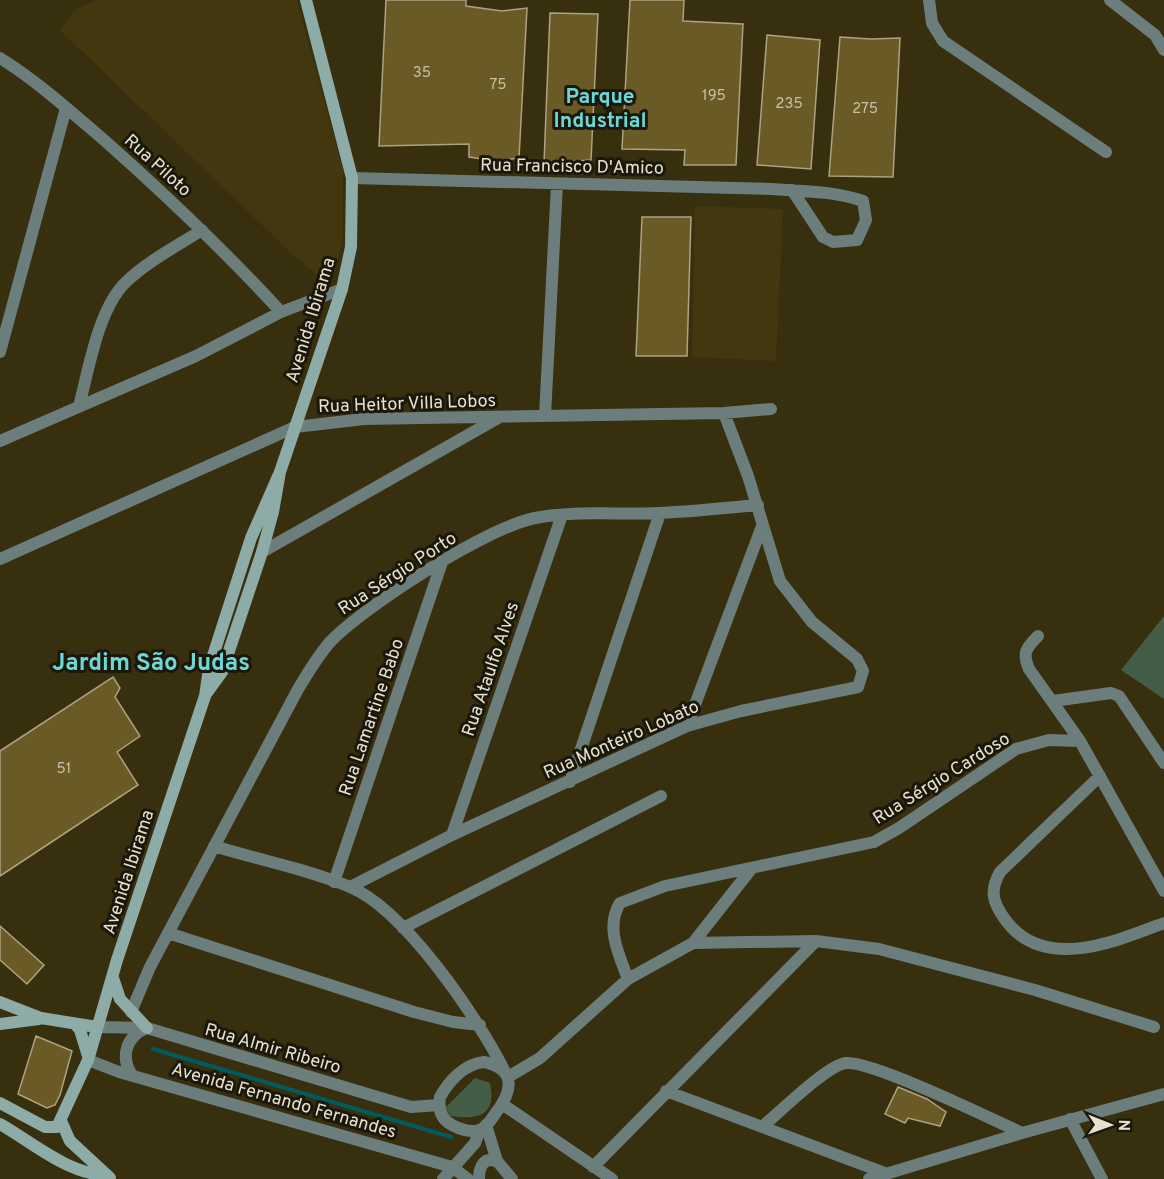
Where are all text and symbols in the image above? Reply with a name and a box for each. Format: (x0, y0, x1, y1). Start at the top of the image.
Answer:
house number: 35 (413, 64, 431, 83)
house number: 75 (489, 76, 507, 95)
district label: Parque Industrial (553, 84, 647, 135)
house number: 195 (702, 87, 726, 106)
house number: 235 (775, 95, 803, 114)
house number: 275 (852, 100, 878, 119)
street label: Rua Piloto (119, 130, 195, 202)
street label: Rua Francisco D'Amico (480, 154, 664, 181)
street label: Avenida Ibirama (281, 255, 341, 386)
street label: Rua Heitor Villa Lobos (318, 390, 496, 419)
street label: Rua Sérgio Porto (334, 527, 461, 621)
street label: Rua Ataulfo Alves (458, 599, 525, 740)
street label: Rua Lamartine Babo (335, 636, 410, 799)
district label: Jardim São Judas (52, 649, 250, 679)
street label: Rua Monteiro Lobato (540, 696, 703, 785)
street label: Rua Sérgio Cardoso (869, 728, 1015, 831)
house number: 51 (57, 760, 71, 779)
street label: Avenida Ibirama (98, 807, 160, 938)
street label: Rua Almir Ribeiro (202, 1019, 343, 1080)
street label: Avenida Fernando Fernandes (168, 1058, 399, 1145)
north arrow (1080, 1095, 1140, 1155)
text: N (1113, 1119, 1133, 1131)

